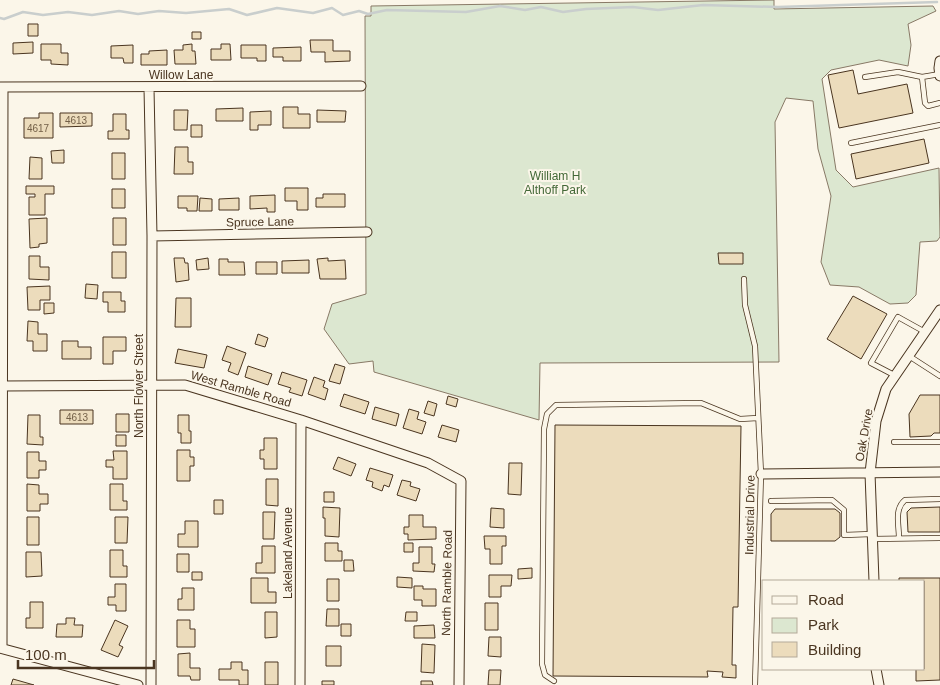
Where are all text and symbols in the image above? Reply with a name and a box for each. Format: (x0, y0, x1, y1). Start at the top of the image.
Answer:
street label: Willow Lane (149, 68, 214, 82)
house number: 4613 (65, 115, 88, 126)
house number: 4617 (27, 123, 50, 134)
park label: William H Althoff Park (524, 169, 587, 197)
street label: Spruce Lane (226, 214, 294, 230)
street label: North Flower Street (132, 333, 146, 438)
street label: West Ramble Road (189, 368, 293, 410)
street label: Oak Drive (852, 407, 876, 462)
house number: 4613 (66, 412, 89, 423)
street label: Industrial Drive (742, 475, 758, 555)
street label: Lakeland Avenue (281, 507, 295, 599)
street label: North Ramble Road (439, 530, 455, 636)
legend (762, 580, 925, 670)
text: Road (808, 591, 844, 608)
text: Park (808, 616, 839, 633)
scale bar (18, 638, 154, 670)
text: Building (808, 641, 861, 658)
text: 100 m (25, 646, 67, 663)

